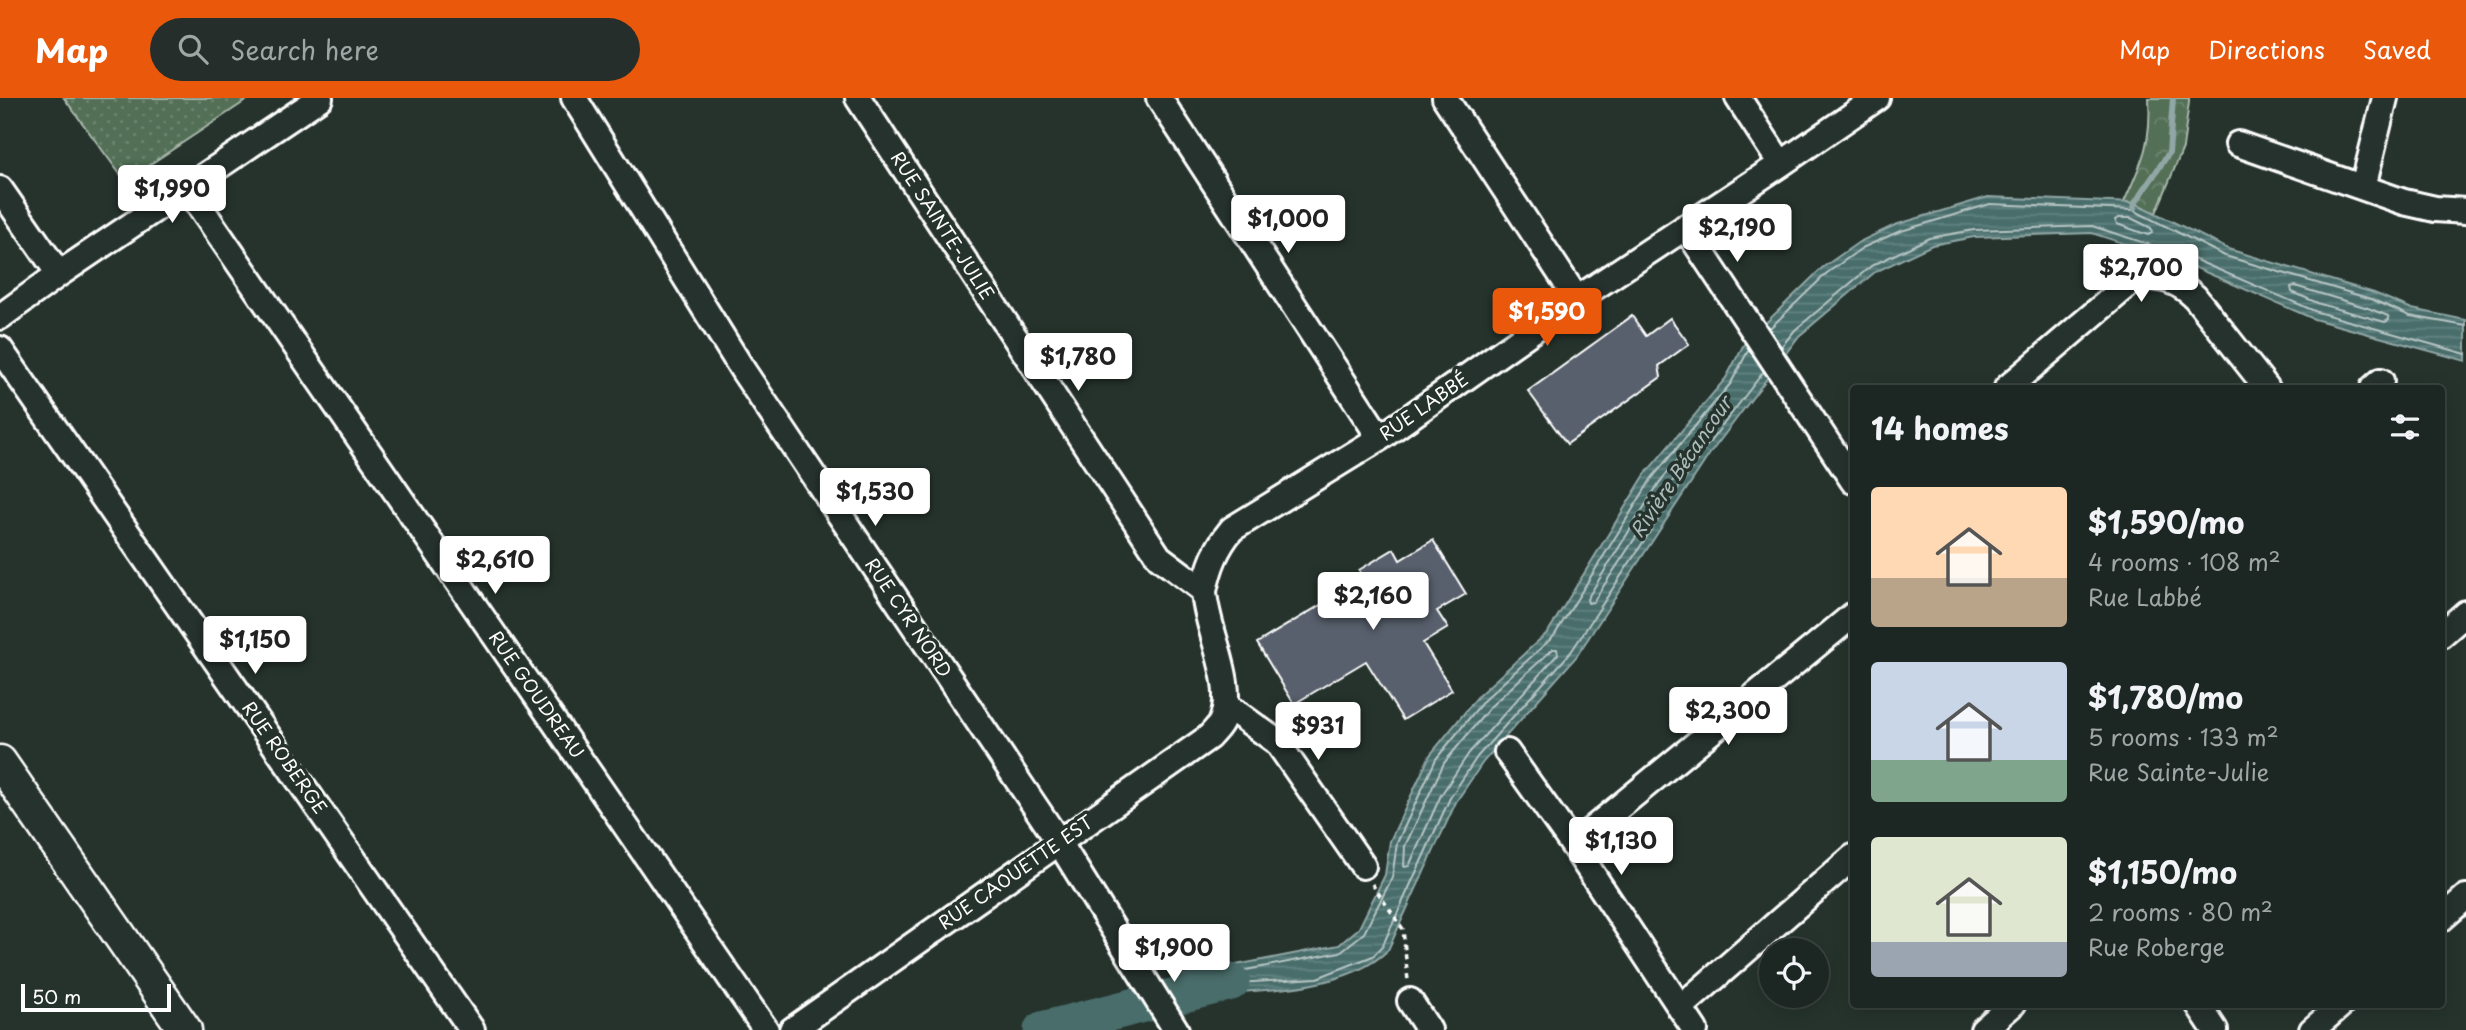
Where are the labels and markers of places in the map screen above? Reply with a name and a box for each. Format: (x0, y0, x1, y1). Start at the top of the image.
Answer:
pin: $1,990 (115, 166, 229, 225)
pin: $1,000 (1231, 195, 1345, 255)
pin: $2,190 (1680, 204, 1794, 264)
pin: $2,700 (2084, 244, 2198, 304)
pin: $1,590 (1490, 288, 1604, 348)
pin: $1,780 (1021, 334, 1135, 393)
pin: $1,530 (818, 468, 932, 528)
pin: $2,610 (438, 536, 552, 596)
pin: $2,160 (1316, 573, 1430, 632)
pin: $1,150 (198, 616, 312, 676)
pin: $2,300 (1671, 688, 1785, 747)
pin: $931 (1277, 702, 1359, 762)
pin: $1,130 (1564, 818, 1678, 877)
pin: $1,900 (1117, 924, 1231, 984)

